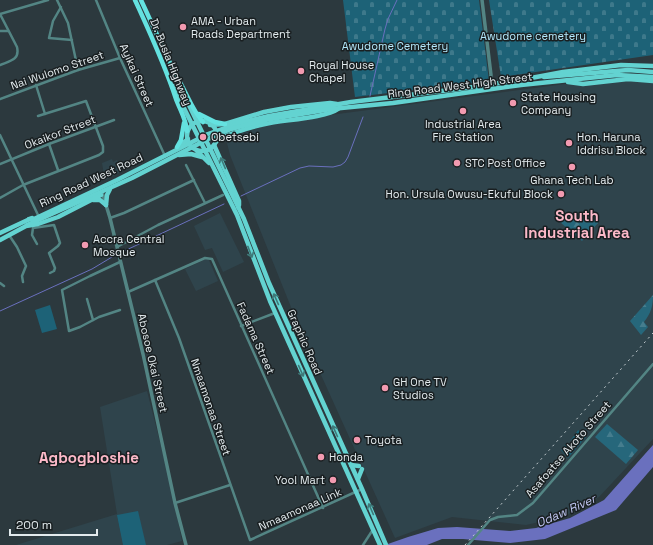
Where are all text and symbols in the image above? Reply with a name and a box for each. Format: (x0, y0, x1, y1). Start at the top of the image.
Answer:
place label: AMA - Urban Roads Department (191, 14, 291, 41)
street label: Dr. Busia Highway (147, 16, 195, 108)
marker: AMA - Urban Roads Department (178, 22, 188, 32)
park label: Awudome cemetery (480, 29, 586, 43)
park label: Awudome Cemetery (342, 39, 448, 53)
street label: Ayikai Street (117, 41, 157, 109)
street label: Nai Wulomo Street (9, 47, 105, 93)
place label: Royal House Chapel (309, 58, 374, 85)
marker: Royal House Chapel (296, 66, 306, 76)
street label: Ring Road West High Street (387, 69, 533, 101)
place label: State Housing Company (521, 90, 596, 117)
marker: State Housing Company (508, 98, 518, 108)
marker: Industrial Area Fire Station (458, 106, 468, 116)
street label: Okaikor Street (22, 112, 98, 152)
place label: Industrial Area Fire Station (425, 117, 502, 144)
place label: Obetsebi (211, 130, 259, 144)
place label: Hon. Haruna Iddrisu Block (577, 130, 645, 157)
marker: Obetsebi (198, 132, 208, 142)
marker: Hon. Haruna Iddrisu Block (564, 138, 574, 148)
street label: Ring Road West Road (37, 150, 145, 210)
place label: STC Post Office (465, 156, 546, 170)
one-way arrow (219, 157, 226, 169)
marker: STC Post Office (452, 158, 462, 168)
marker: Ghana Tech Lab (567, 162, 577, 172)
place label: Ghana Tech Lab (530, 173, 614, 187)
place label: Hon. Ursula Owusu-Ekuful Block (386, 187, 553, 201)
marker: Hon. Ursula Owusu-Ekuful Block (556, 189, 566, 199)
district label: South Industrial Area (524, 206, 630, 242)
place label: Accra Central Mosque (93, 232, 164, 259)
marker: Accra Central Mosque (80, 240, 90, 250)
one-way arrow (247, 245, 255, 257)
one-way arrow (272, 294, 279, 306)
street label: Fadama Street (234, 300, 278, 376)
street label: Graphic Road (284, 307, 326, 377)
street label: Abosoe Okai Street (135, 312, 171, 414)
street label: Nmaamonaa Street (188, 357, 234, 457)
one-way arrow (298, 365, 306, 377)
place label: GH One TV Studios (393, 375, 447, 402)
marker: GH One TV Studios (380, 383, 390, 393)
street label: Asafoatse Akoto Street (522, 398, 614, 500)
one-way arrow (331, 425, 338, 437)
place label: Toyota (365, 433, 403, 447)
marker: Toyota (352, 435, 362, 445)
district label: Agbogbloshie (39, 448, 139, 467)
place label: Honda (329, 450, 364, 464)
marker: Honda (316, 452, 326, 462)
place label: Yoo! Mart (275, 473, 325, 487)
marker: Yoo! Mart (328, 475, 338, 485)
street label: Nmaamonaa Link (256, 484, 344, 534)
water label: Odaw River (534, 490, 600, 531)
one-way arrow (367, 503, 374, 515)
scale bar (10, 511, 97, 537)
text: 200 m (16, 517, 52, 533)

